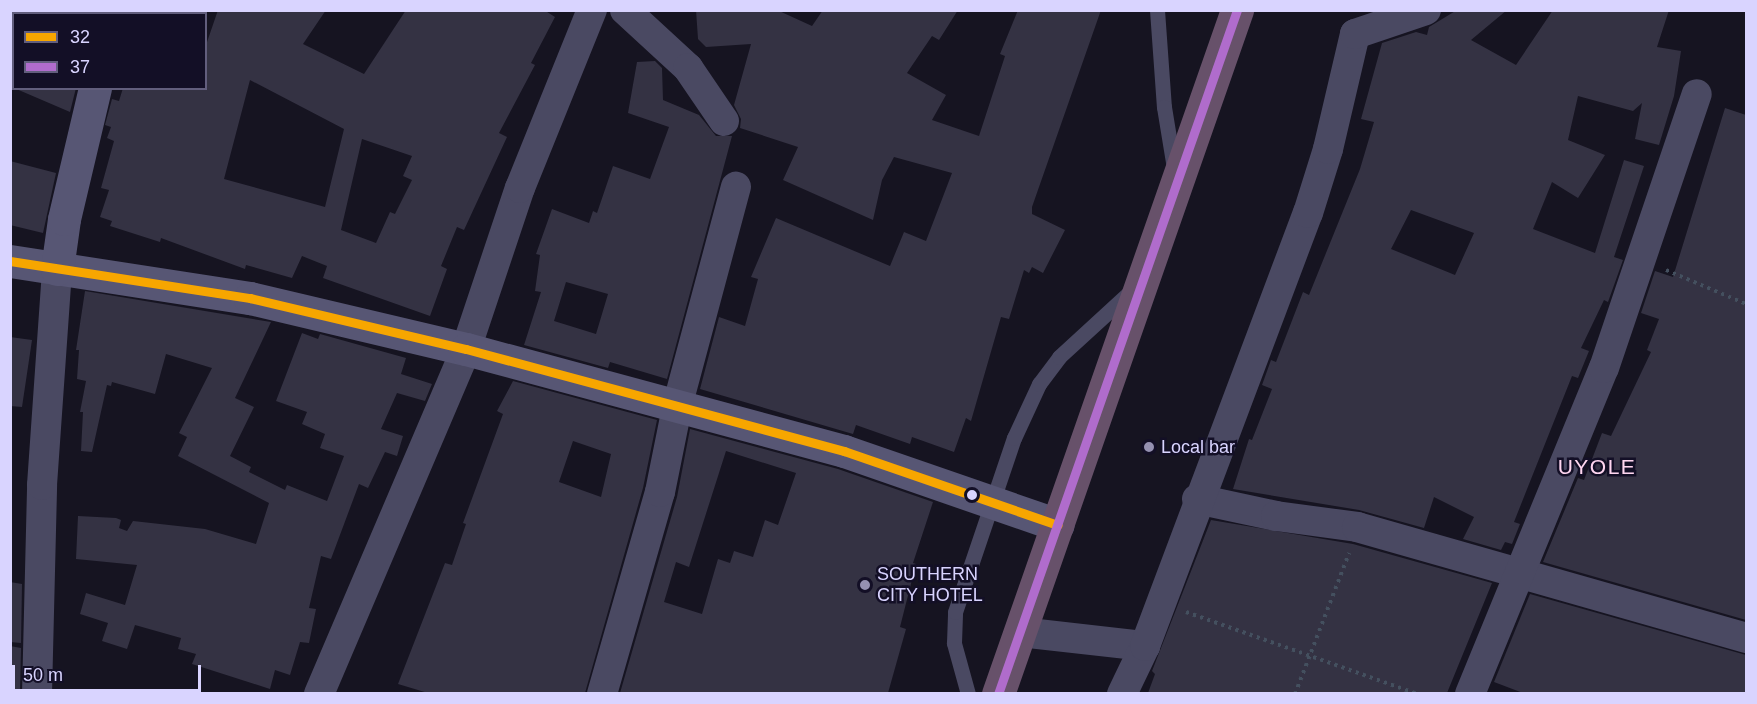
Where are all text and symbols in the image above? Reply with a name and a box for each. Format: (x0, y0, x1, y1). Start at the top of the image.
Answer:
legend (12, 12, 207, 90)
text: 32 (70, 27, 90, 47)
text: 37 (70, 57, 90, 77)
place label: Local bar (1161, 436, 1235, 458)
marker: Local bar (1142, 440, 1156, 454)
district label: UYOLE (1558, 454, 1636, 480)
unlabelled marker (966, 489, 978, 501)
place label: SOUTHERN CITY HOTEL (877, 564, 983, 606)
marker: SOUTHERN CITY HOTEL (858, 578, 872, 592)
scale bar (15, 653, 204, 691)
text: 50 m (23, 665, 63, 685)

